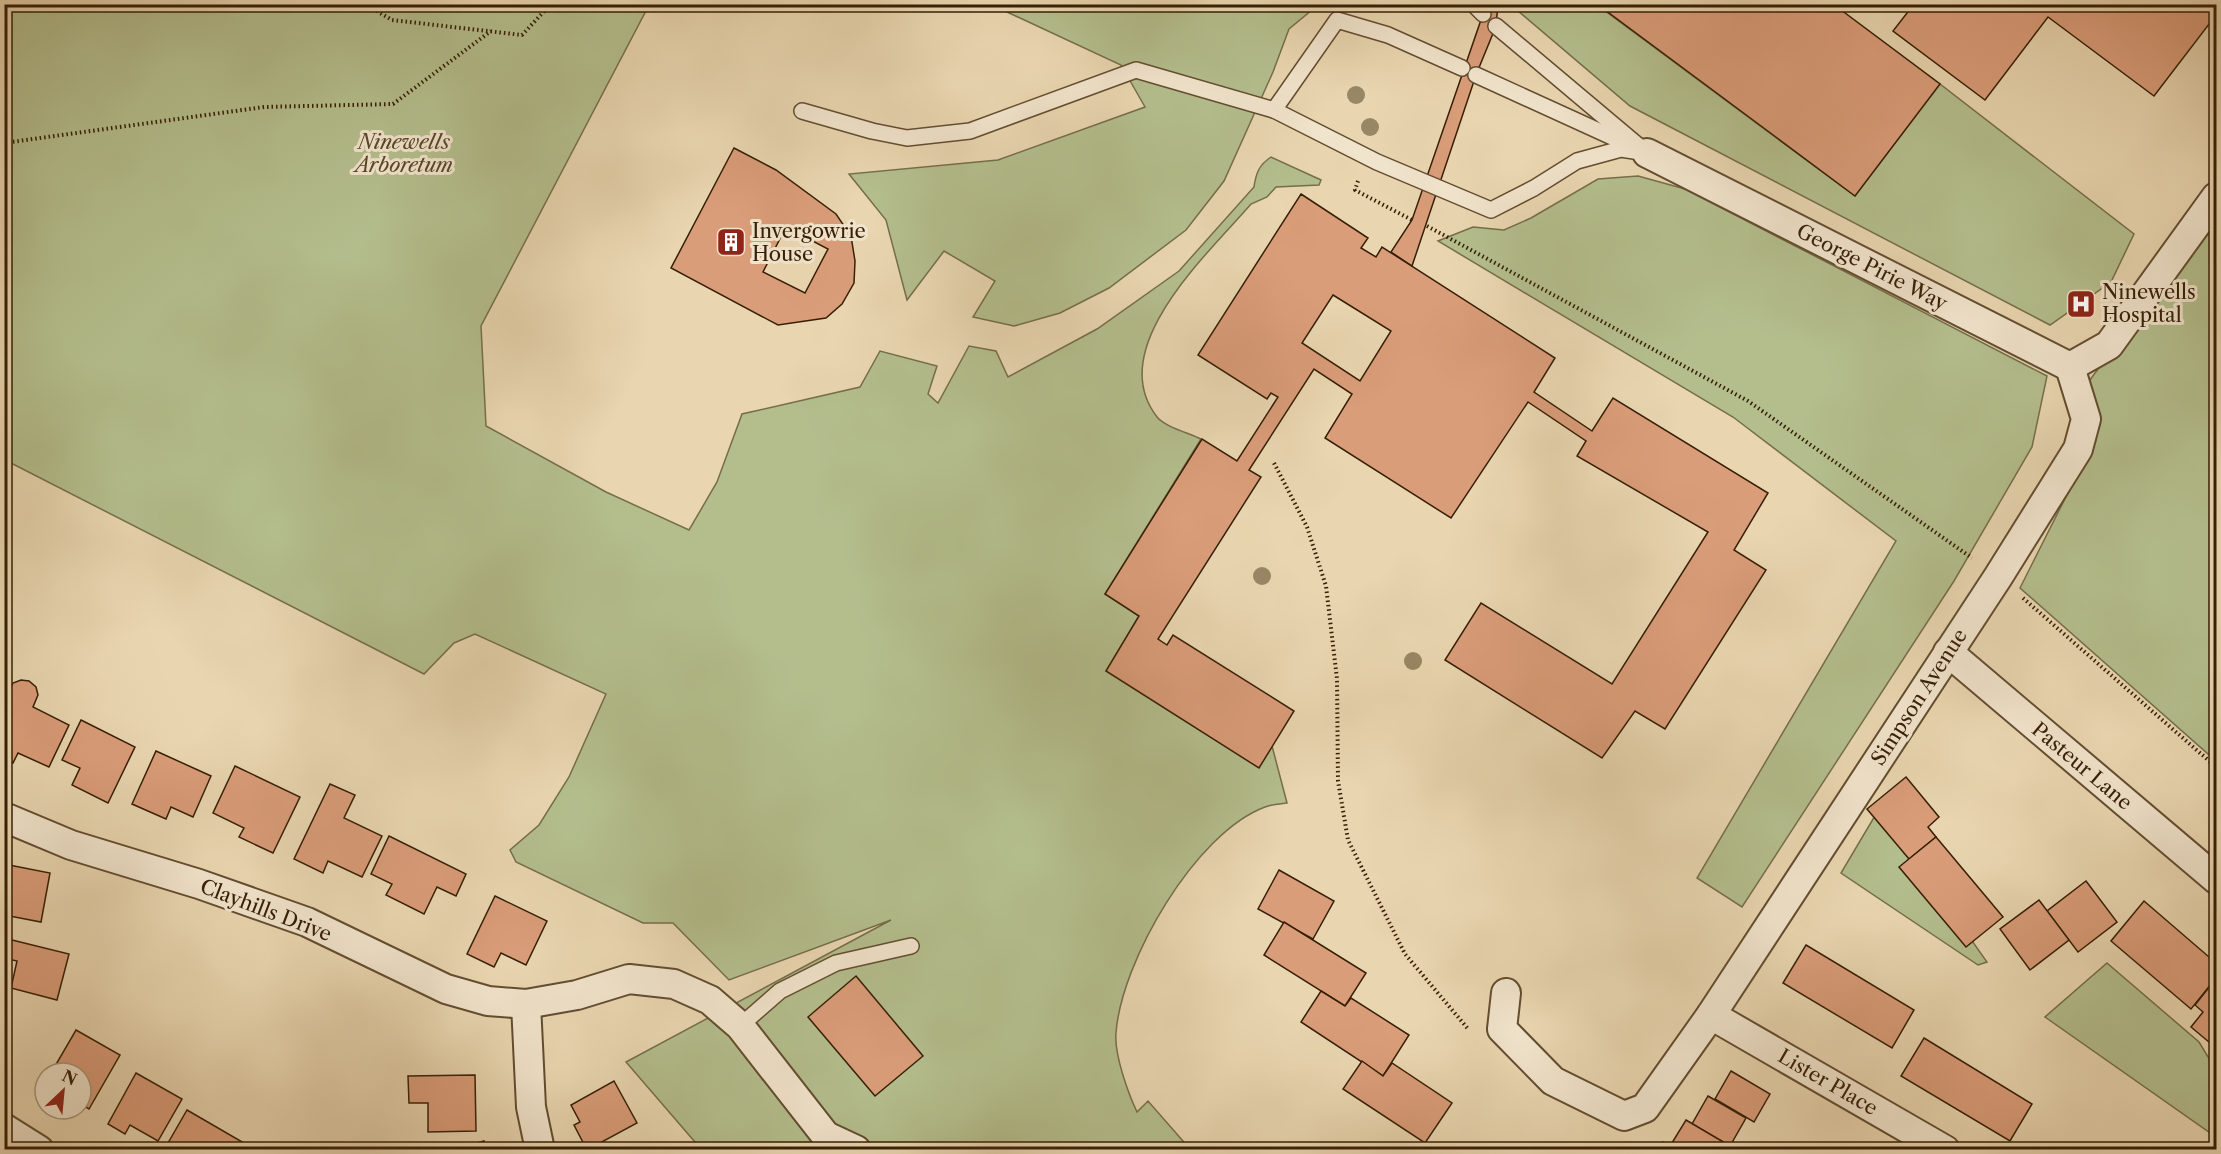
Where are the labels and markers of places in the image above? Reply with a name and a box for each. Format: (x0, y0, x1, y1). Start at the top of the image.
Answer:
place label: Invergowrie House (752, 219, 866, 266)
building icon: Invergowrie House (715, 226, 747, 258)
place label: Ninewells Hospital (2102, 280, 2196, 327)
hospital icon: Ninewells Hospital (2065, 288, 2097, 320)

